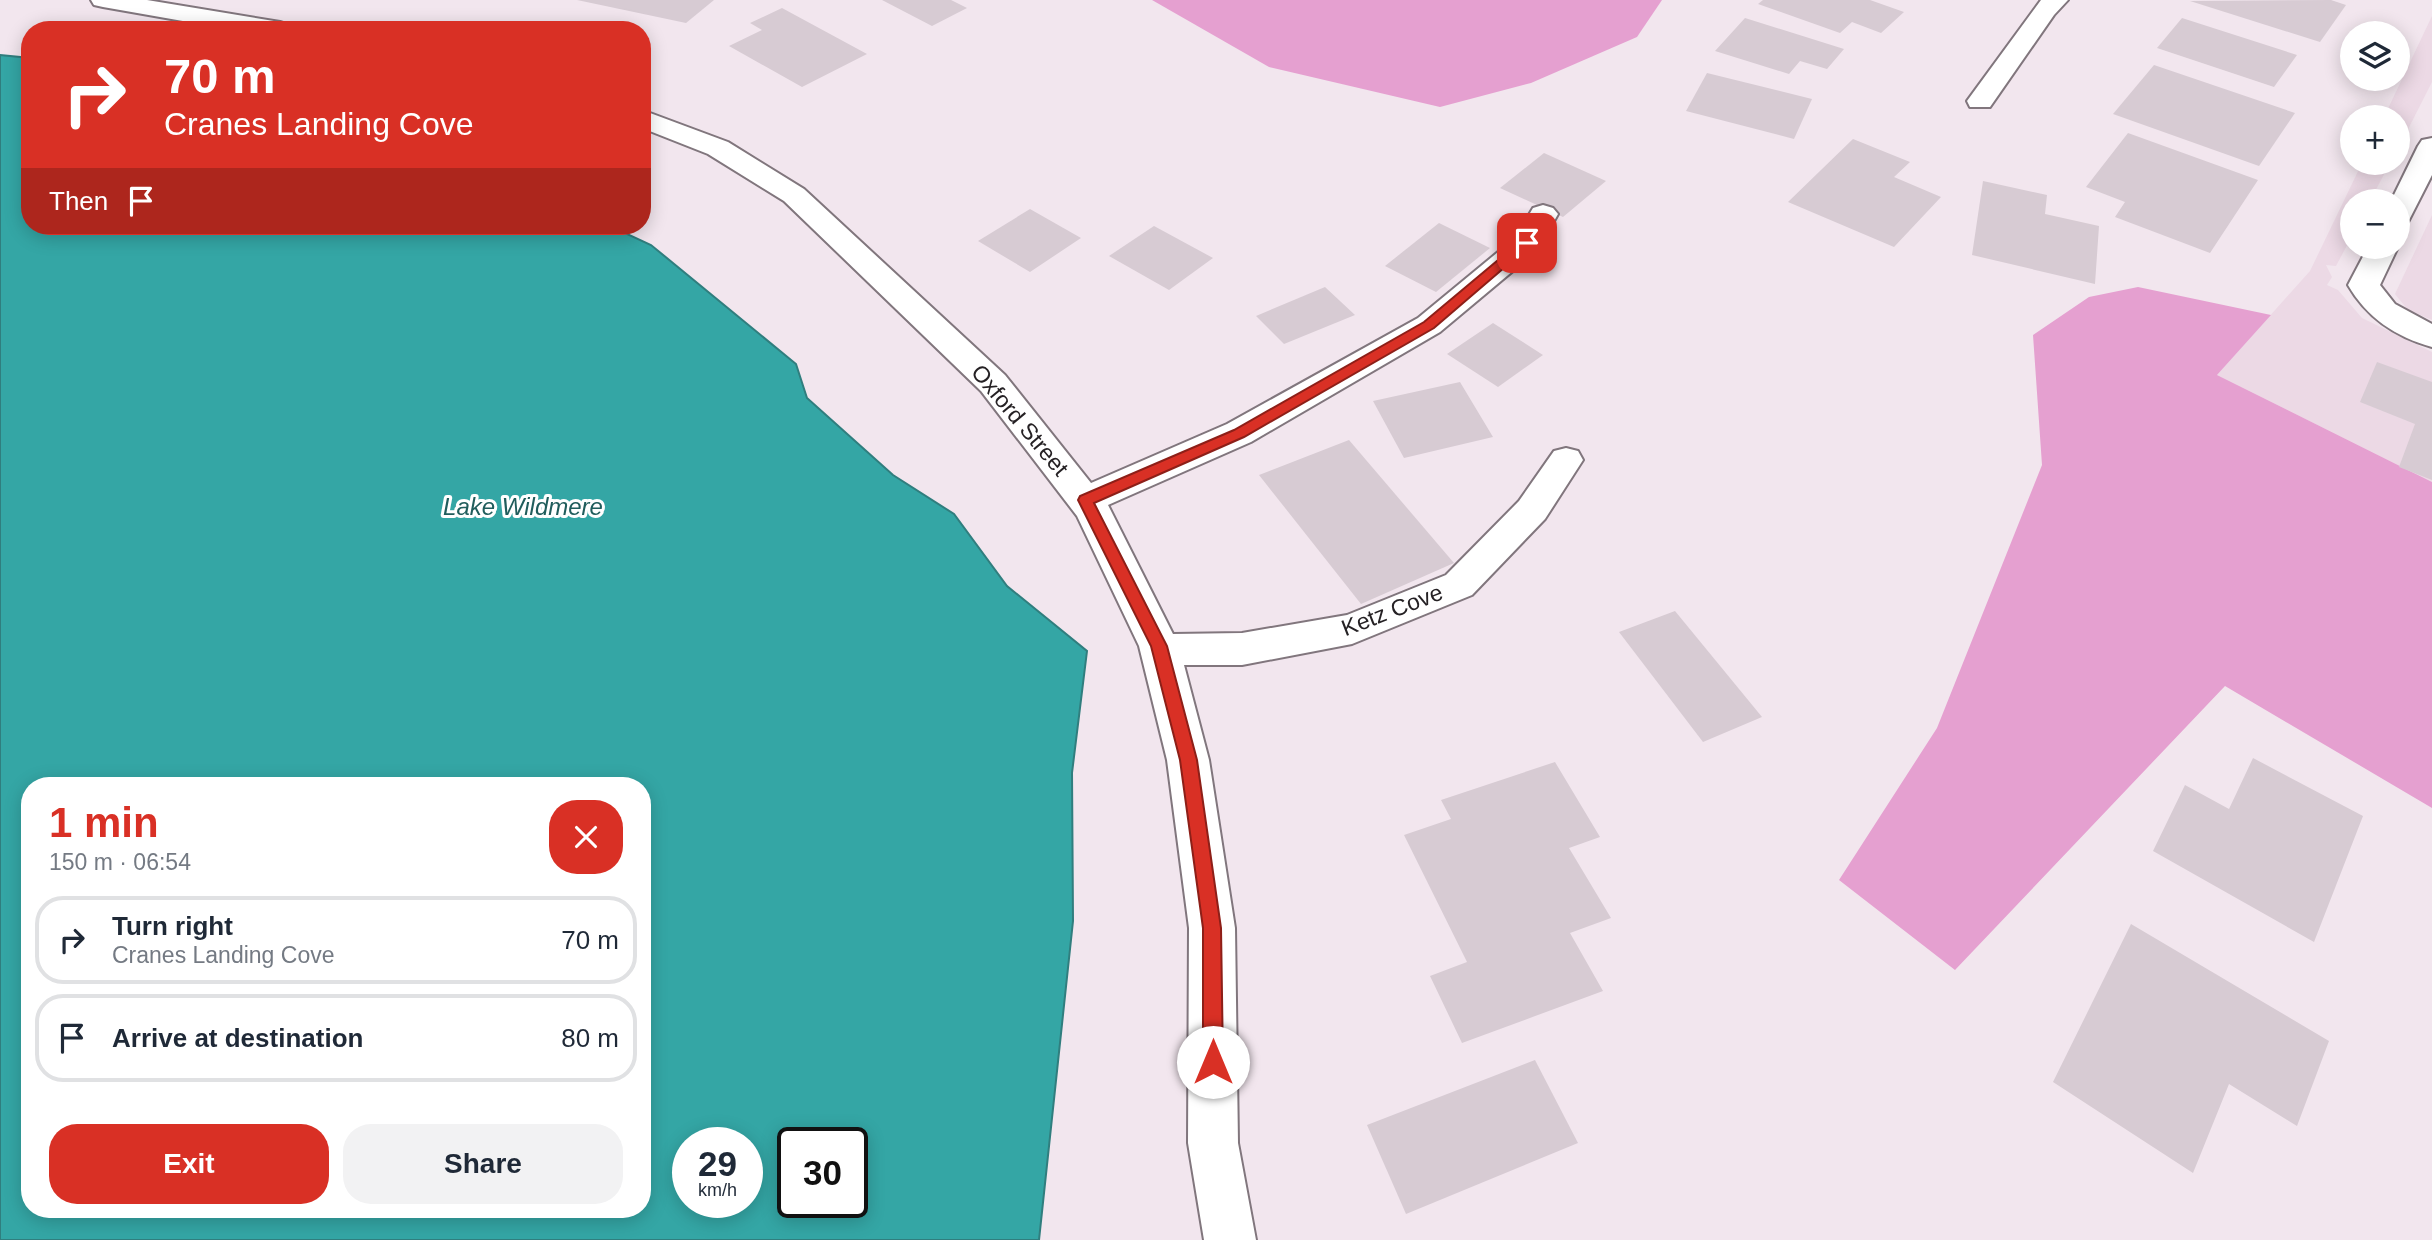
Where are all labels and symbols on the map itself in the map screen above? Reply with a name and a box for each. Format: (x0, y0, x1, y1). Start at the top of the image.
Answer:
pin (1497, 213, 1557, 273)
street label: Oxford Street (966, 359, 1074, 481)
water label: Lake Wildmere (443, 493, 603, 520)
street label: Ketz Cove (1338, 579, 1446, 641)
position arrow (1176, 1025, 1250, 1099)
speed limit sign: 30 (777, 1127, 868, 1218)

